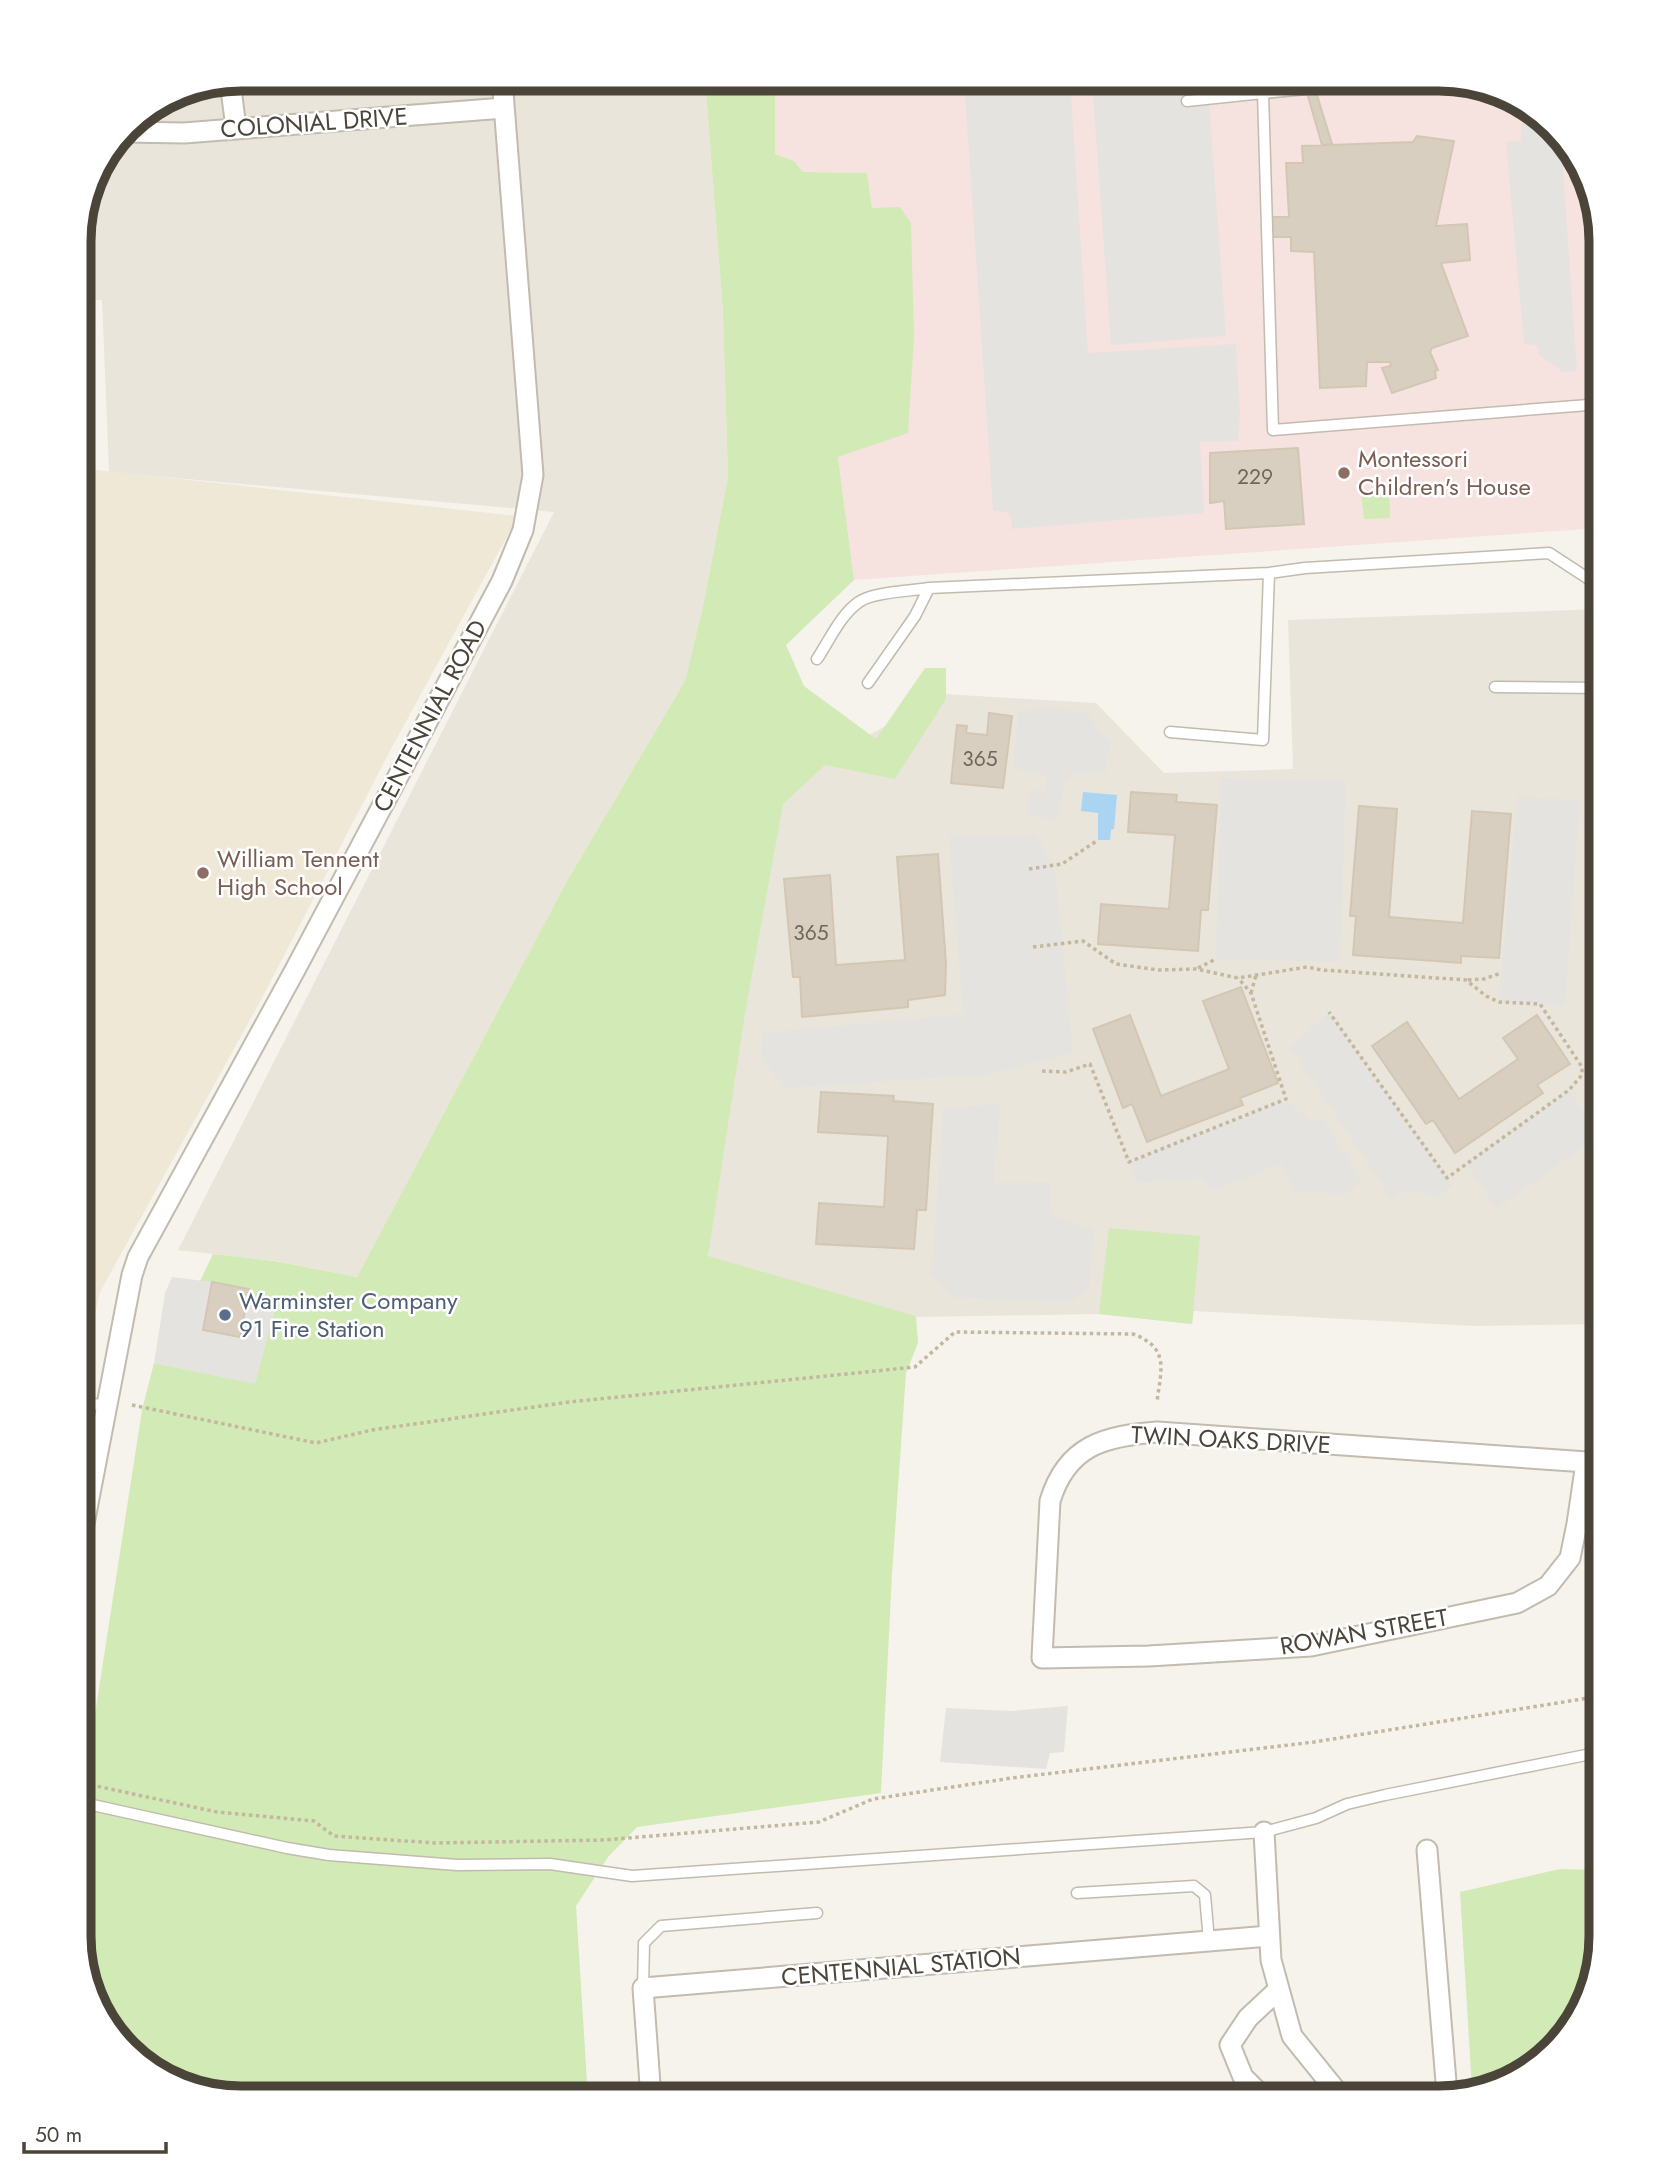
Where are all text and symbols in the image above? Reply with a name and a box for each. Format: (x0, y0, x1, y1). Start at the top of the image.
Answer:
street label: COLONIAL DRIVE (219, 99, 409, 146)
place label: Montessori Children's House (1358, 441, 1531, 504)
house number: 229 (1237, 462, 1273, 492)
marker: Montessori Children's House (1336, 465, 1352, 481)
street label: CENTENNIAL ROAD (364, 613, 495, 818)
house number: 365 (962, 744, 998, 774)
place label: William Tennent High School (217, 841, 379, 904)
marker: William Tennent High School (195, 865, 211, 881)
house number: 365 (793, 918, 829, 948)
place label: Warminster Company 91 Fire Station (239, 1283, 458, 1346)
marker: Warminster Company 91 Fire Station (217, 1307, 233, 1323)
street label: TWIN OAKS DRIVE (1130, 1417, 1332, 1462)
street label: ROWAN STREET (1277, 1600, 1451, 1664)
street label: CENTENNIAL STATION (780, 1939, 1022, 1994)
scale bar (24, 2110, 166, 2154)
text: 50 m (35, 2120, 82, 2150)

